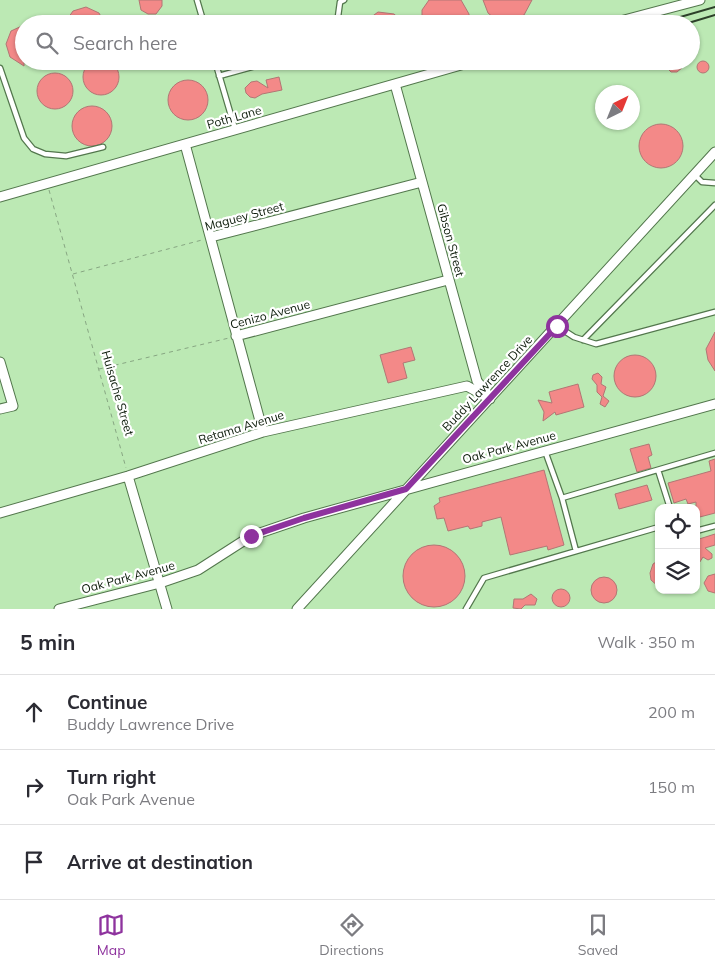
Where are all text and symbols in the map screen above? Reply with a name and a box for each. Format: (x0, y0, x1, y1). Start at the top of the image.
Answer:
search box (15, 15, 700, 70)
icon: search (33, 29, 61, 57)
text: Search here (73, 31, 177, 55)
north arrow (595, 85, 640, 130)
street label: Poth Lane (205, 102, 263, 132)
street label: Maguey Street (203, 198, 285, 234)
street label: Gibson Street (434, 202, 468, 278)
street label: Cenizo Avenue (228, 296, 312, 332)
route start (546, 315, 569, 338)
street label: Buddy Lawrence Drive (439, 332, 535, 434)
street label: Huisache Street (99, 349, 137, 437)
street label: Retama Avenue (196, 407, 286, 447)
street label: Oak Park Avenue (461, 427, 557, 467)
map controls (655, 504, 700, 594)
button: locate (655, 504, 700, 549)
route end (240, 525, 263, 548)
button: layers (655, 549, 700, 594)
street label: Oak Park Avenue (80, 557, 176, 597)
text: 5 min (20, 629, 75, 655)
text: Walk · 350 m (597, 632, 695, 652)
text: Continue (67, 690, 147, 714)
icon: ahead (20, 698, 48, 726)
text: 200 m (648, 702, 695, 722)
text: Buddy Lawrence Drive (67, 714, 234, 734)
text: Turn right (67, 765, 156, 789)
icon: right (20, 773, 48, 801)
text: 150 m (648, 777, 695, 797)
text: Oak Park Avenue (67, 789, 195, 809)
icon: arrive (20, 848, 48, 876)
text: Arrive at destination (67, 850, 253, 874)
tab: Map (97, 911, 126, 959)
tab: Directions (319, 911, 384, 959)
tab: Saved (578, 911, 618, 959)

